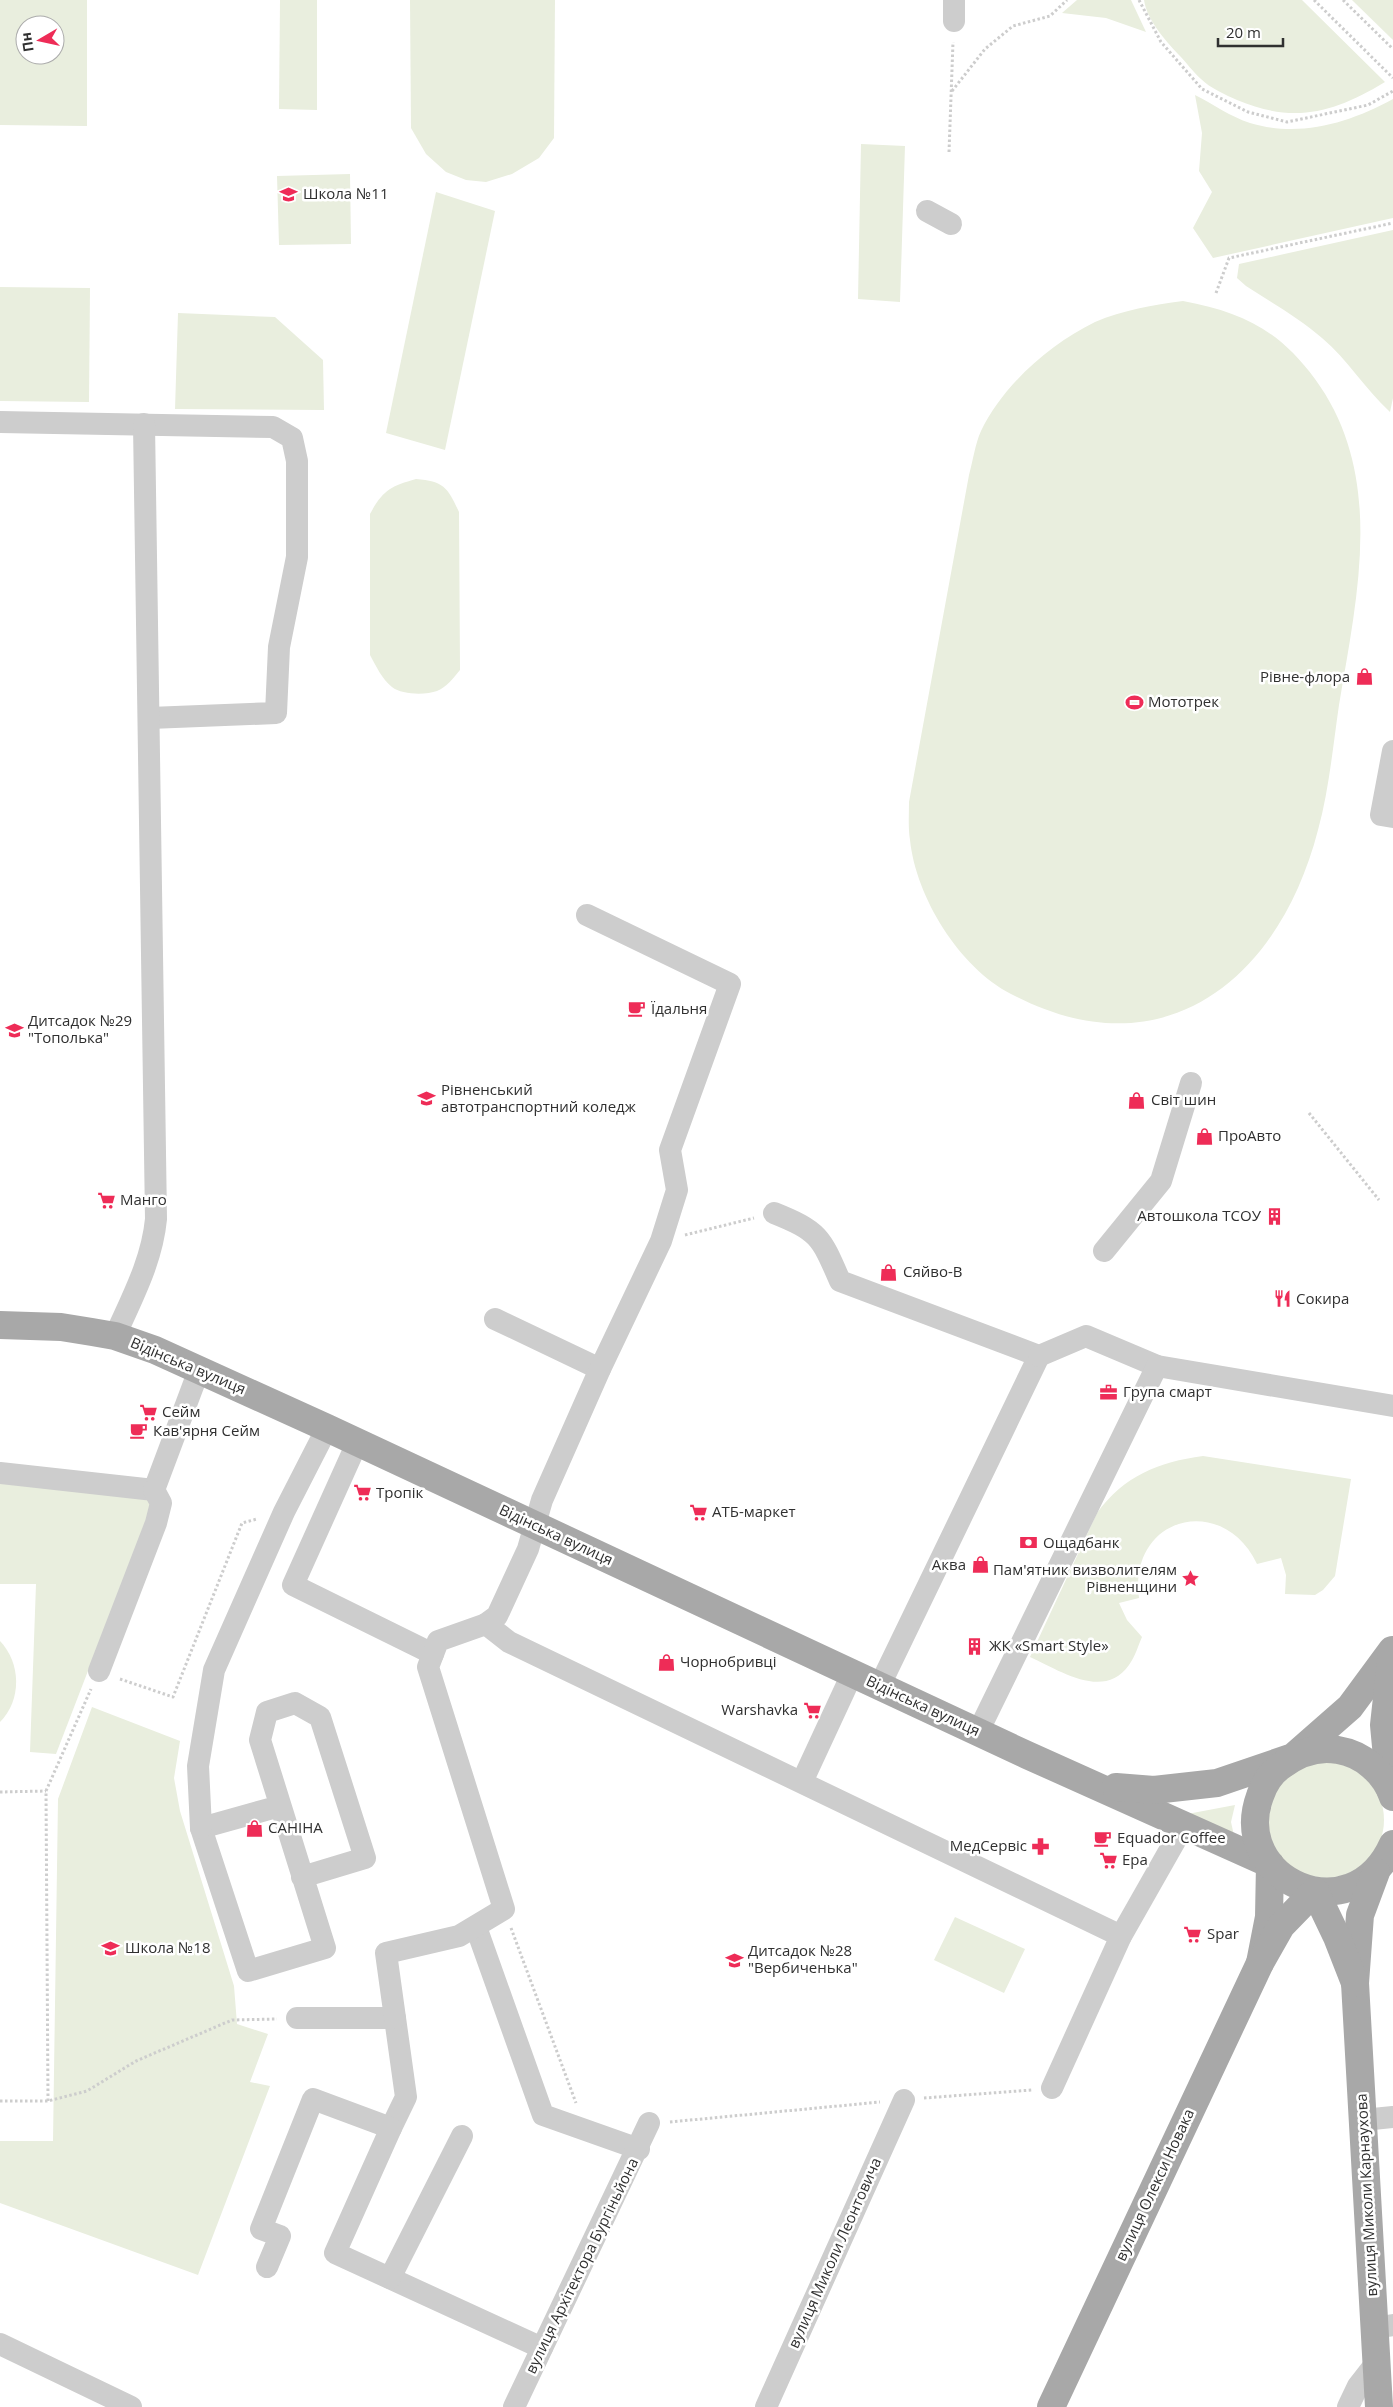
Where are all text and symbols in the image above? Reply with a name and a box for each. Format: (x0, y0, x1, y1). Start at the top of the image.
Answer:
north arrow (15, 15, 65, 65)
scale bar (1218, 15, 1283, 47)
text: 20 m (1226, 22, 1261, 42)
text: Пн (16, 31, 38, 53)
place label: Школа №11 (303, 183, 389, 203)
school or university icon: Школа №11 (279, 184, 299, 204)
place label: Рівне-флора (1260, 666, 1350, 686)
shop icon: Рівне-флора (1354, 667, 1374, 687)
place label: Мототрек (1148, 691, 1219, 711)
sports icon: Мототрек (1124, 692, 1144, 712)
place label: Їдальня (651, 998, 707, 1018)
cafe icon: Їдальня (627, 999, 647, 1019)
place label: Дитсадок №29 "Тополька" (28, 1010, 132, 1047)
school or university icon: Дитсадок №29 "Тополька" (4, 1020, 24, 1040)
place label: Рівненський автотранспортний коледж (441, 1079, 636, 1116)
school or university icon: Рівненський автотранспортний коледж (417, 1089, 437, 1109)
place label: Світ шин (1151, 1089, 1216, 1109)
shop icon: Світ шин (1127, 1090, 1147, 1110)
place label: ПроАвто (1218, 1125, 1281, 1145)
shop icon: ПроАвто (1194, 1126, 1214, 1146)
place label: Манго (120, 1189, 167, 1209)
supermarket icon: Манго (96, 1190, 116, 1210)
place label: Автошкола ТСОУ (1137, 1205, 1262, 1225)
building icon: Автошкола ТСОУ (1265, 1206, 1285, 1226)
place label: Сяйво-В (903, 1261, 962, 1281)
shop icon: Сяйво-В (879, 1262, 899, 1282)
place label: Сокира (1296, 1288, 1349, 1308)
restaurant icon: Сокира (1272, 1289, 1292, 1309)
street label: Відінська вулиця (128, 1332, 249, 1398)
place label: Група смарт (1123, 1381, 1212, 1401)
office icon: Група смарт (1099, 1382, 1119, 1402)
place label: Сейм (162, 1401, 200, 1421)
supermarket icon: Сейм (138, 1402, 158, 1422)
place label: Кав'ярня Сейм (153, 1420, 260, 1440)
cafe icon: Кав'ярня Сейм (129, 1421, 149, 1441)
place label: Тропік (376, 1482, 424, 1502)
supermarket icon: Тропік (352, 1483, 372, 1503)
street label: Відінська вулиця (496, 1499, 617, 1569)
place label: АТБ-маркет (712, 1501, 796, 1521)
supermarket icon: АТБ-маркет (688, 1502, 708, 1522)
place label: Ощадбанк (1043, 1532, 1120, 1552)
bank icon: Ощадбанк (1019, 1533, 1039, 1553)
place label: Аква (932, 1554, 966, 1574)
shop icon: Аква (970, 1555, 990, 1575)
place label: Пам'ятник визволителям Рівненщини (993, 1559, 1177, 1596)
place icon: Пам'ятник визволителям Рівненщини (1181, 1569, 1201, 1589)
place label: ЖК «Smart Style» (989, 1635, 1109, 1655)
building icon: ЖК «Smart Style» (965, 1636, 985, 1656)
place label: Чорнобривці (680, 1651, 777, 1671)
shop icon: Чорнобривці (656, 1652, 676, 1672)
street label: Відінська вулиця (863, 1670, 984, 1740)
place label: Warshavka (721, 1699, 798, 1719)
supermarket icon: Warshavka (802, 1700, 822, 1720)
place label: САНІНА (268, 1817, 323, 1837)
shop icon: САНІНА (244, 1818, 264, 1838)
place label: Equador Coffee (1117, 1827, 1226, 1847)
cafe icon: Equador Coffee (1093, 1828, 1113, 1848)
place label: МедСервіс (950, 1835, 1027, 1855)
pharmacy icon: МедСервіс (1031, 1836, 1051, 1856)
place label: Ера (1122, 1849, 1148, 1869)
supermarket icon: Ера (1098, 1850, 1118, 1870)
place label: Spar (1207, 1923, 1239, 1943)
supermarket icon: Spar (1183, 1924, 1203, 1944)
place label: Школа №18 (125, 1937, 211, 1957)
school or university icon: Школа №18 (101, 1938, 121, 1958)
place label: Дитсадок №28 "Вербиченька" (748, 1940, 858, 1977)
school or university icon: Дитсадок №28 "Вербиченька" (724, 1950, 744, 1970)
street label: вулиця Миколи Карнаухова (1351, 2093, 1381, 2297)
street label: вулиця Олекси Новака (1110, 2105, 1198, 2264)
street label: вулиця Архітектора Бургіньйона (520, 2154, 642, 2377)
street label: вулиця Миколи Леонтовича (783, 2154, 885, 2351)

